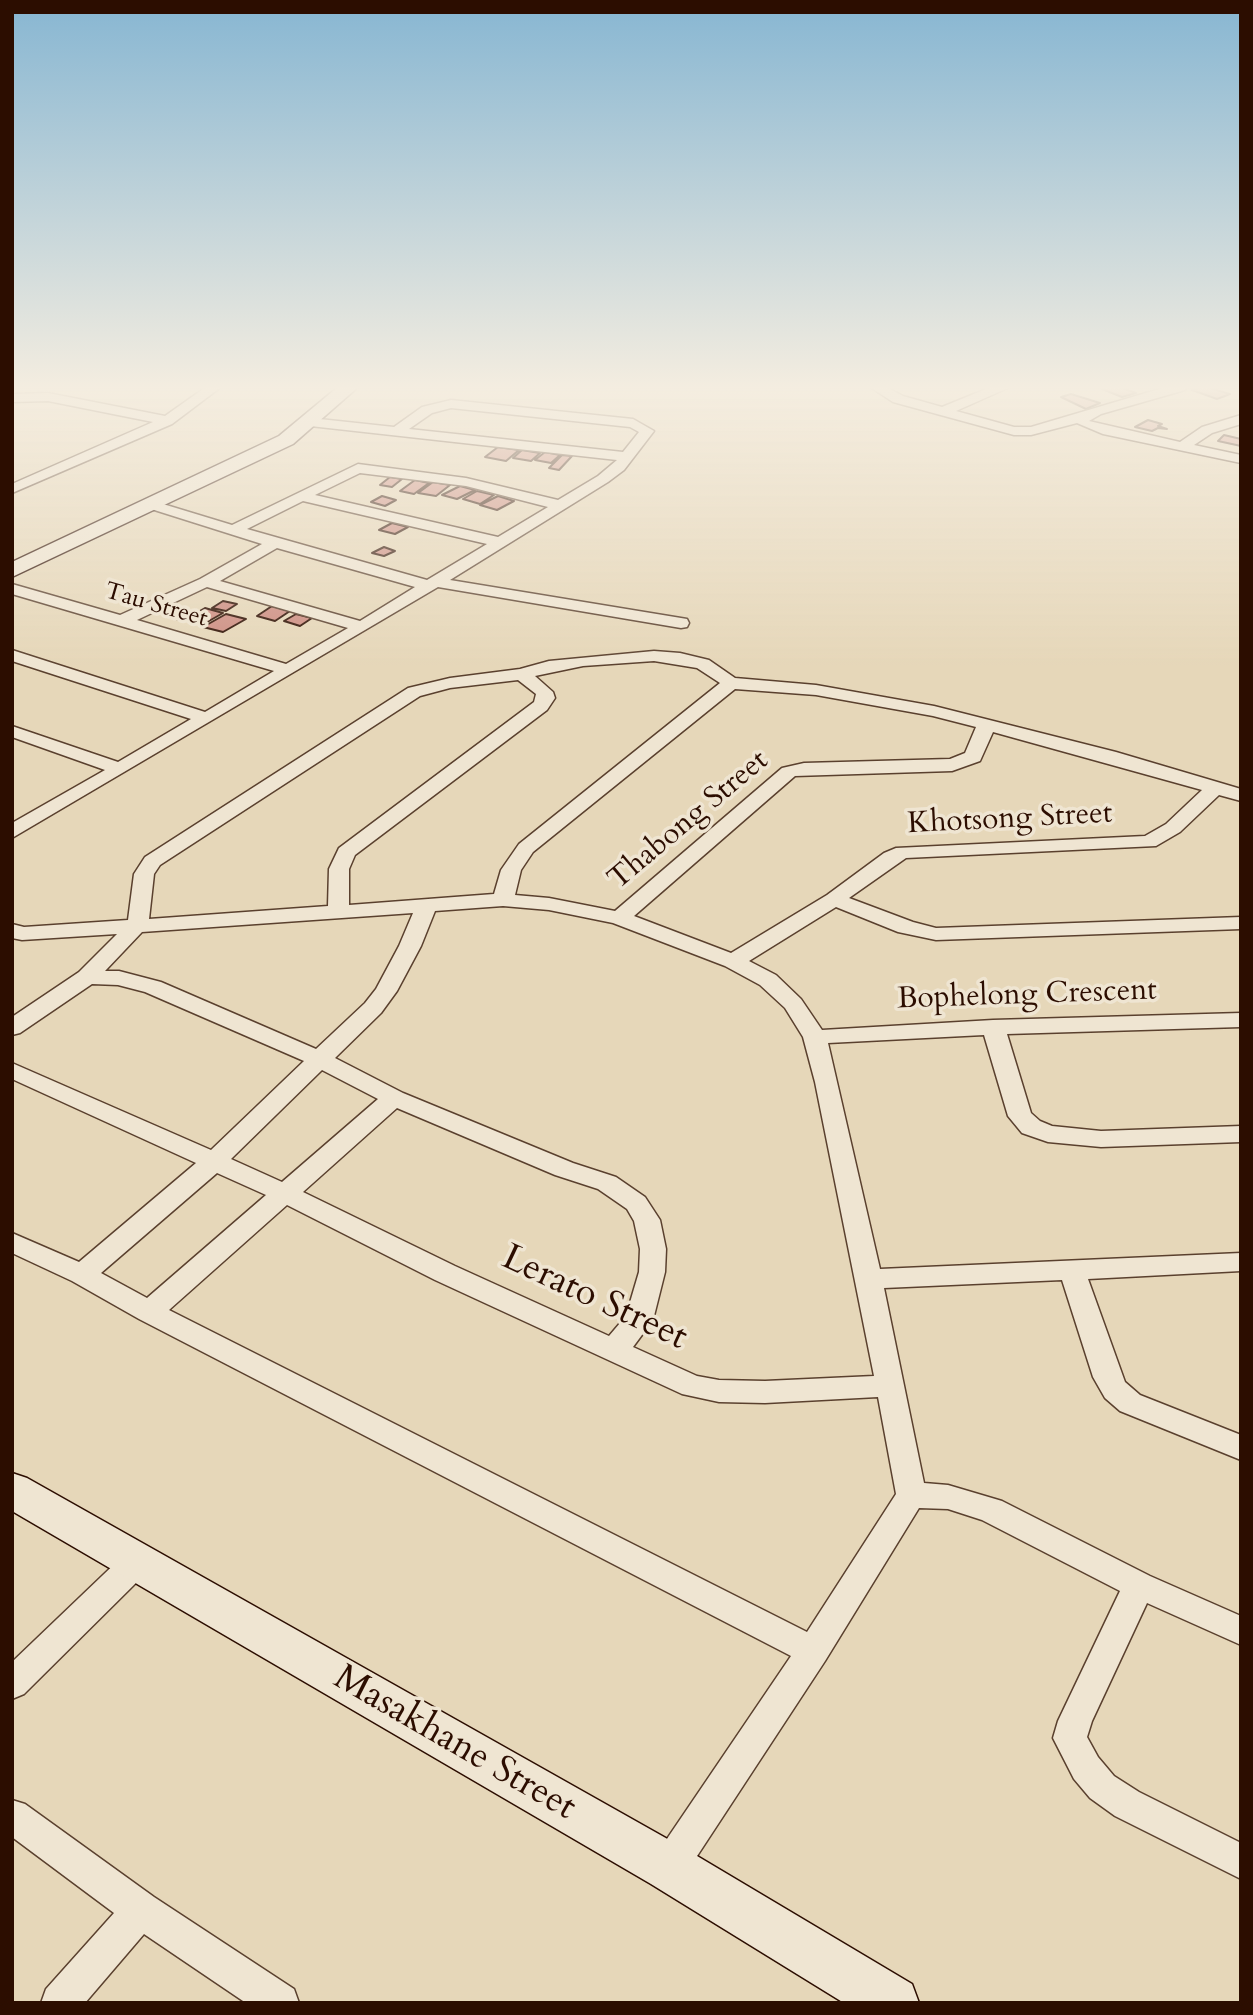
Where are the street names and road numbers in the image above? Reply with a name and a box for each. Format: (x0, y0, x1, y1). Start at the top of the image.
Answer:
street label: Tau Street (101, 578, 211, 634)
street label: Thabong Street (602, 744, 776, 898)
street label: Khotsong Street (907, 797, 1113, 843)
street label: Bophelong Crescent (897, 973, 1157, 1019)
street label: Lerato Street (494, 1237, 694, 1361)
street label: Masakhane Street (325, 1657, 583, 1831)

